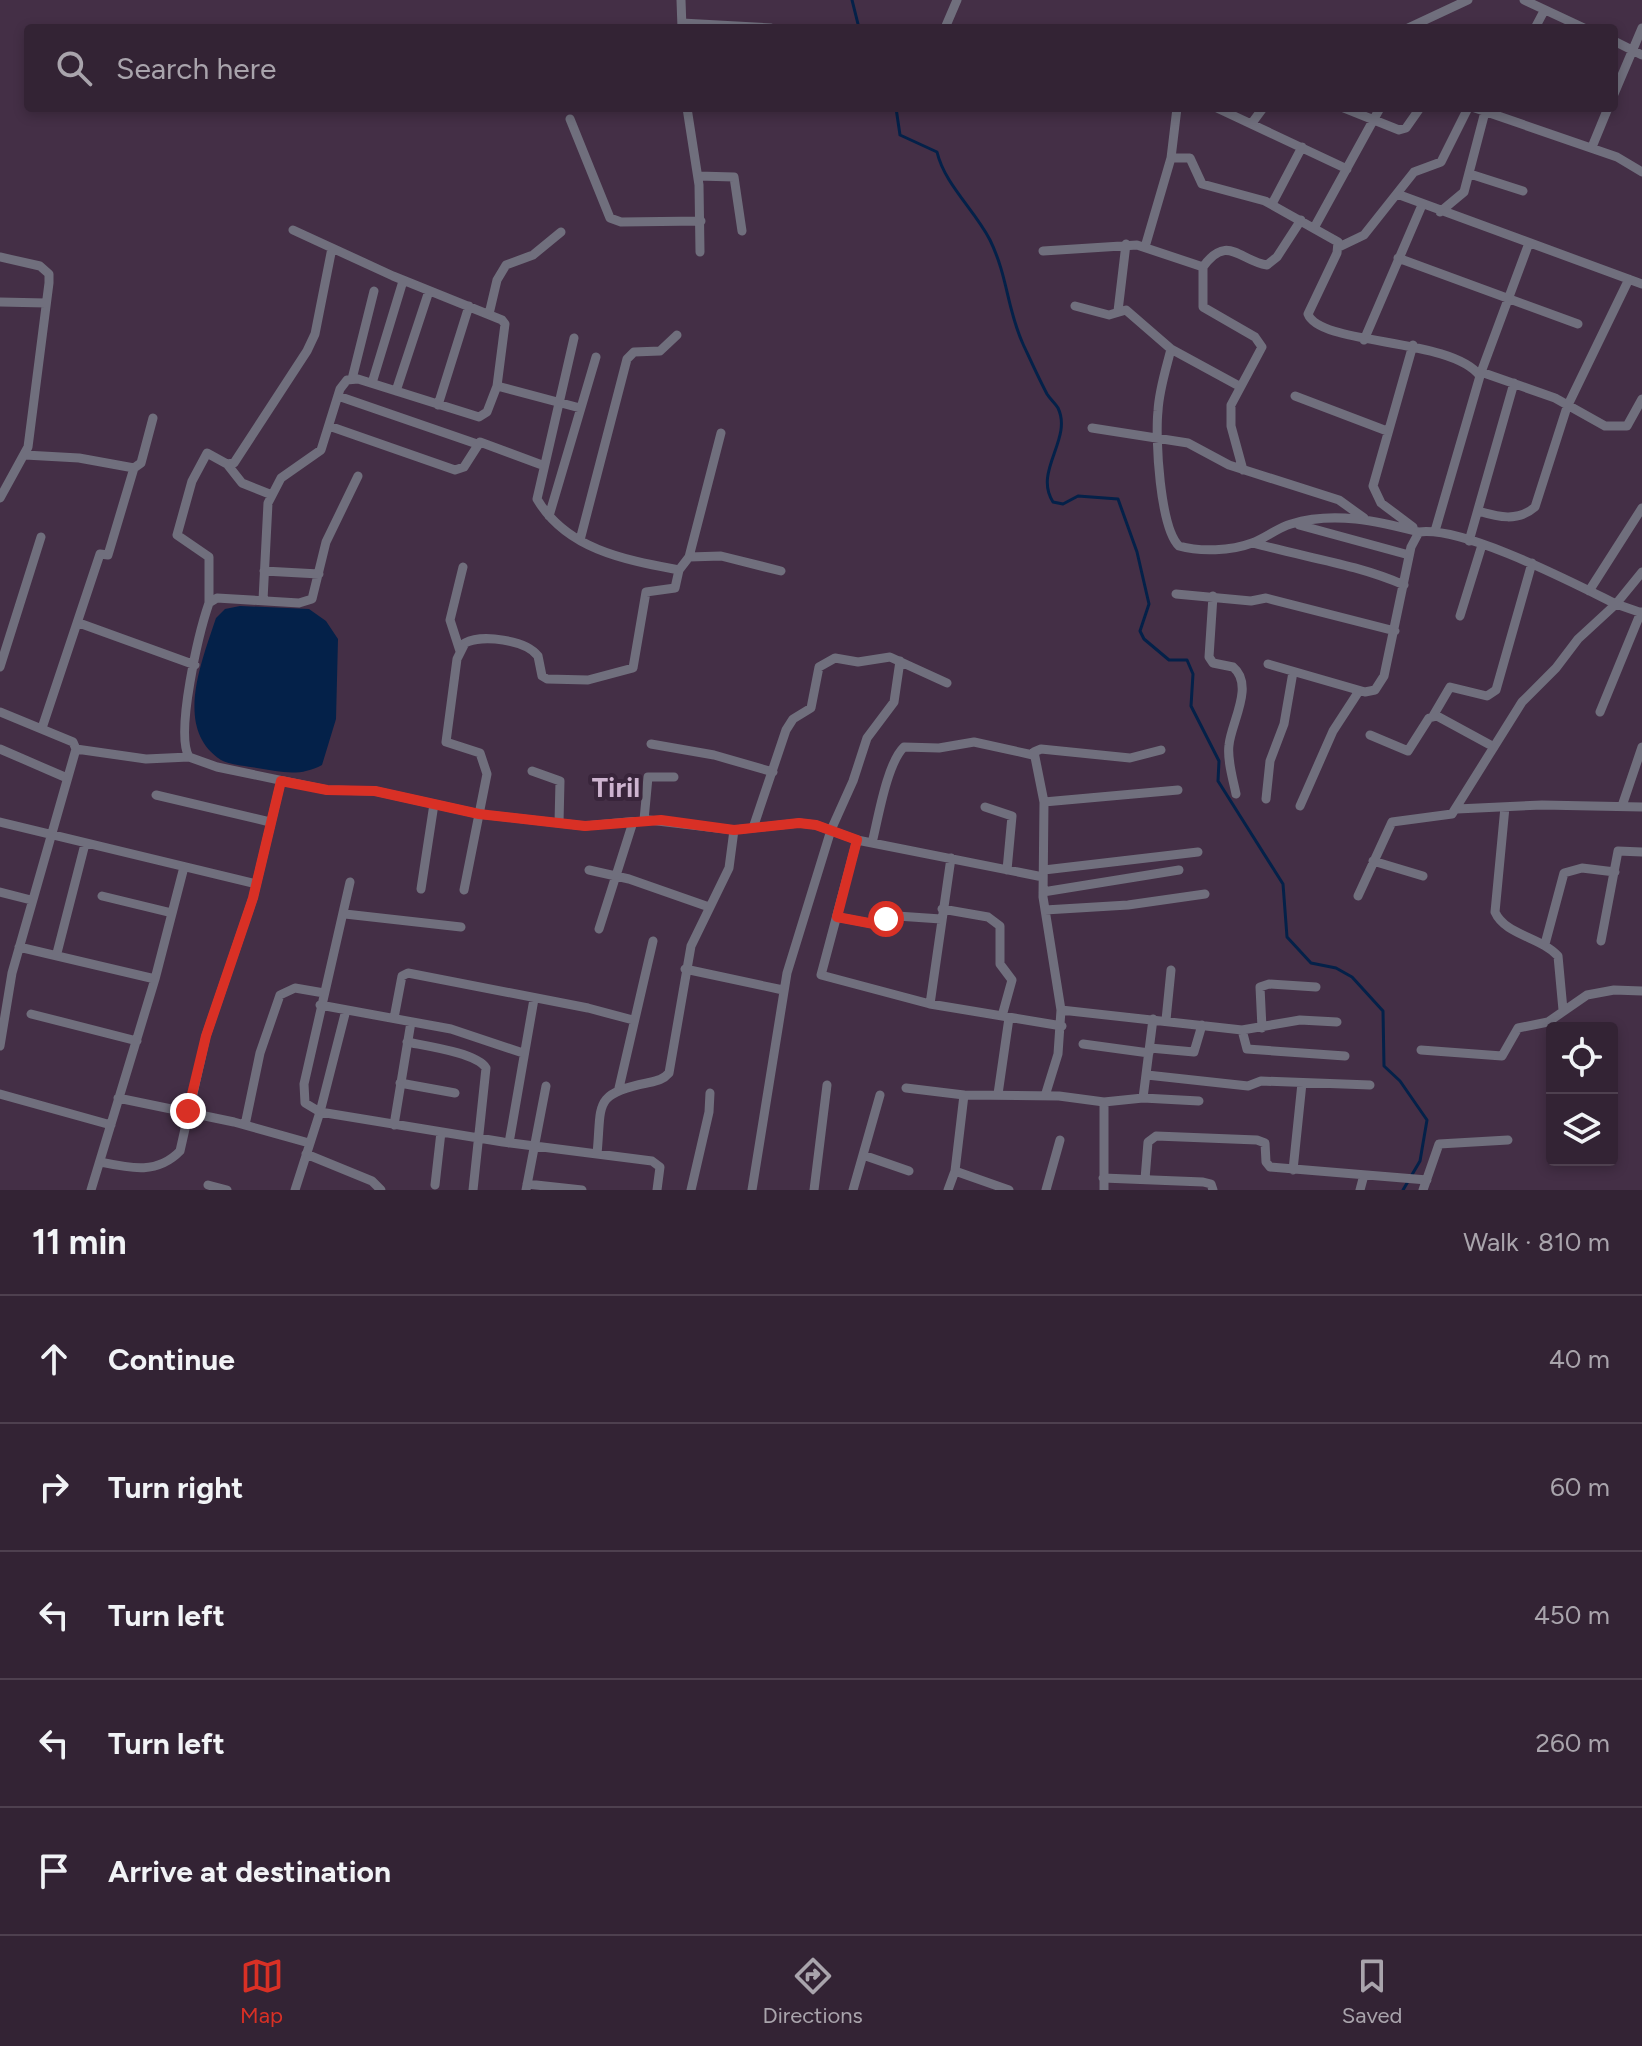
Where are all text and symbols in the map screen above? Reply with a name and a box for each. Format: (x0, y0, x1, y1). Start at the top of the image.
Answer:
search box (24, 24, 1618, 112)
icon: search (52, 46, 96, 90)
text: Search here (116, 50, 276, 87)
district label: Tiril (592, 770, 640, 804)
route start (868, 901, 904, 937)
map controls (1546, 1022, 1618, 1166)
button: locate (1546, 1022, 1618, 1094)
route end (170, 1093, 206, 1129)
button: layers (1546, 1094, 1618, 1166)
text: 11 min (32, 1222, 127, 1263)
text: Walk · 810 m (1463, 1226, 1610, 1258)
icon: ahead (32, 1337, 76, 1381)
text: Continue (108, 1341, 235, 1378)
text: 40 m (1549, 1343, 1610, 1375)
icon: right (32, 1465, 76, 1509)
text: Turn right (108, 1469, 243, 1506)
text: 60 m (1550, 1471, 1610, 1503)
icon: left (32, 1593, 76, 1637)
text: Turn left (108, 1597, 225, 1634)
text: 450 m (1534, 1599, 1610, 1631)
icon: left (32, 1721, 76, 1765)
text: Turn left (108, 1725, 225, 1762)
text: 260 m (1536, 1727, 1610, 1759)
icon: arrive (32, 1849, 76, 1893)
text: Arrive at destination (108, 1853, 391, 1890)
tab: Map (240, 1954, 284, 2029)
tab: Directions (763, 1954, 863, 2029)
tab: Saved (1342, 1954, 1402, 2029)

